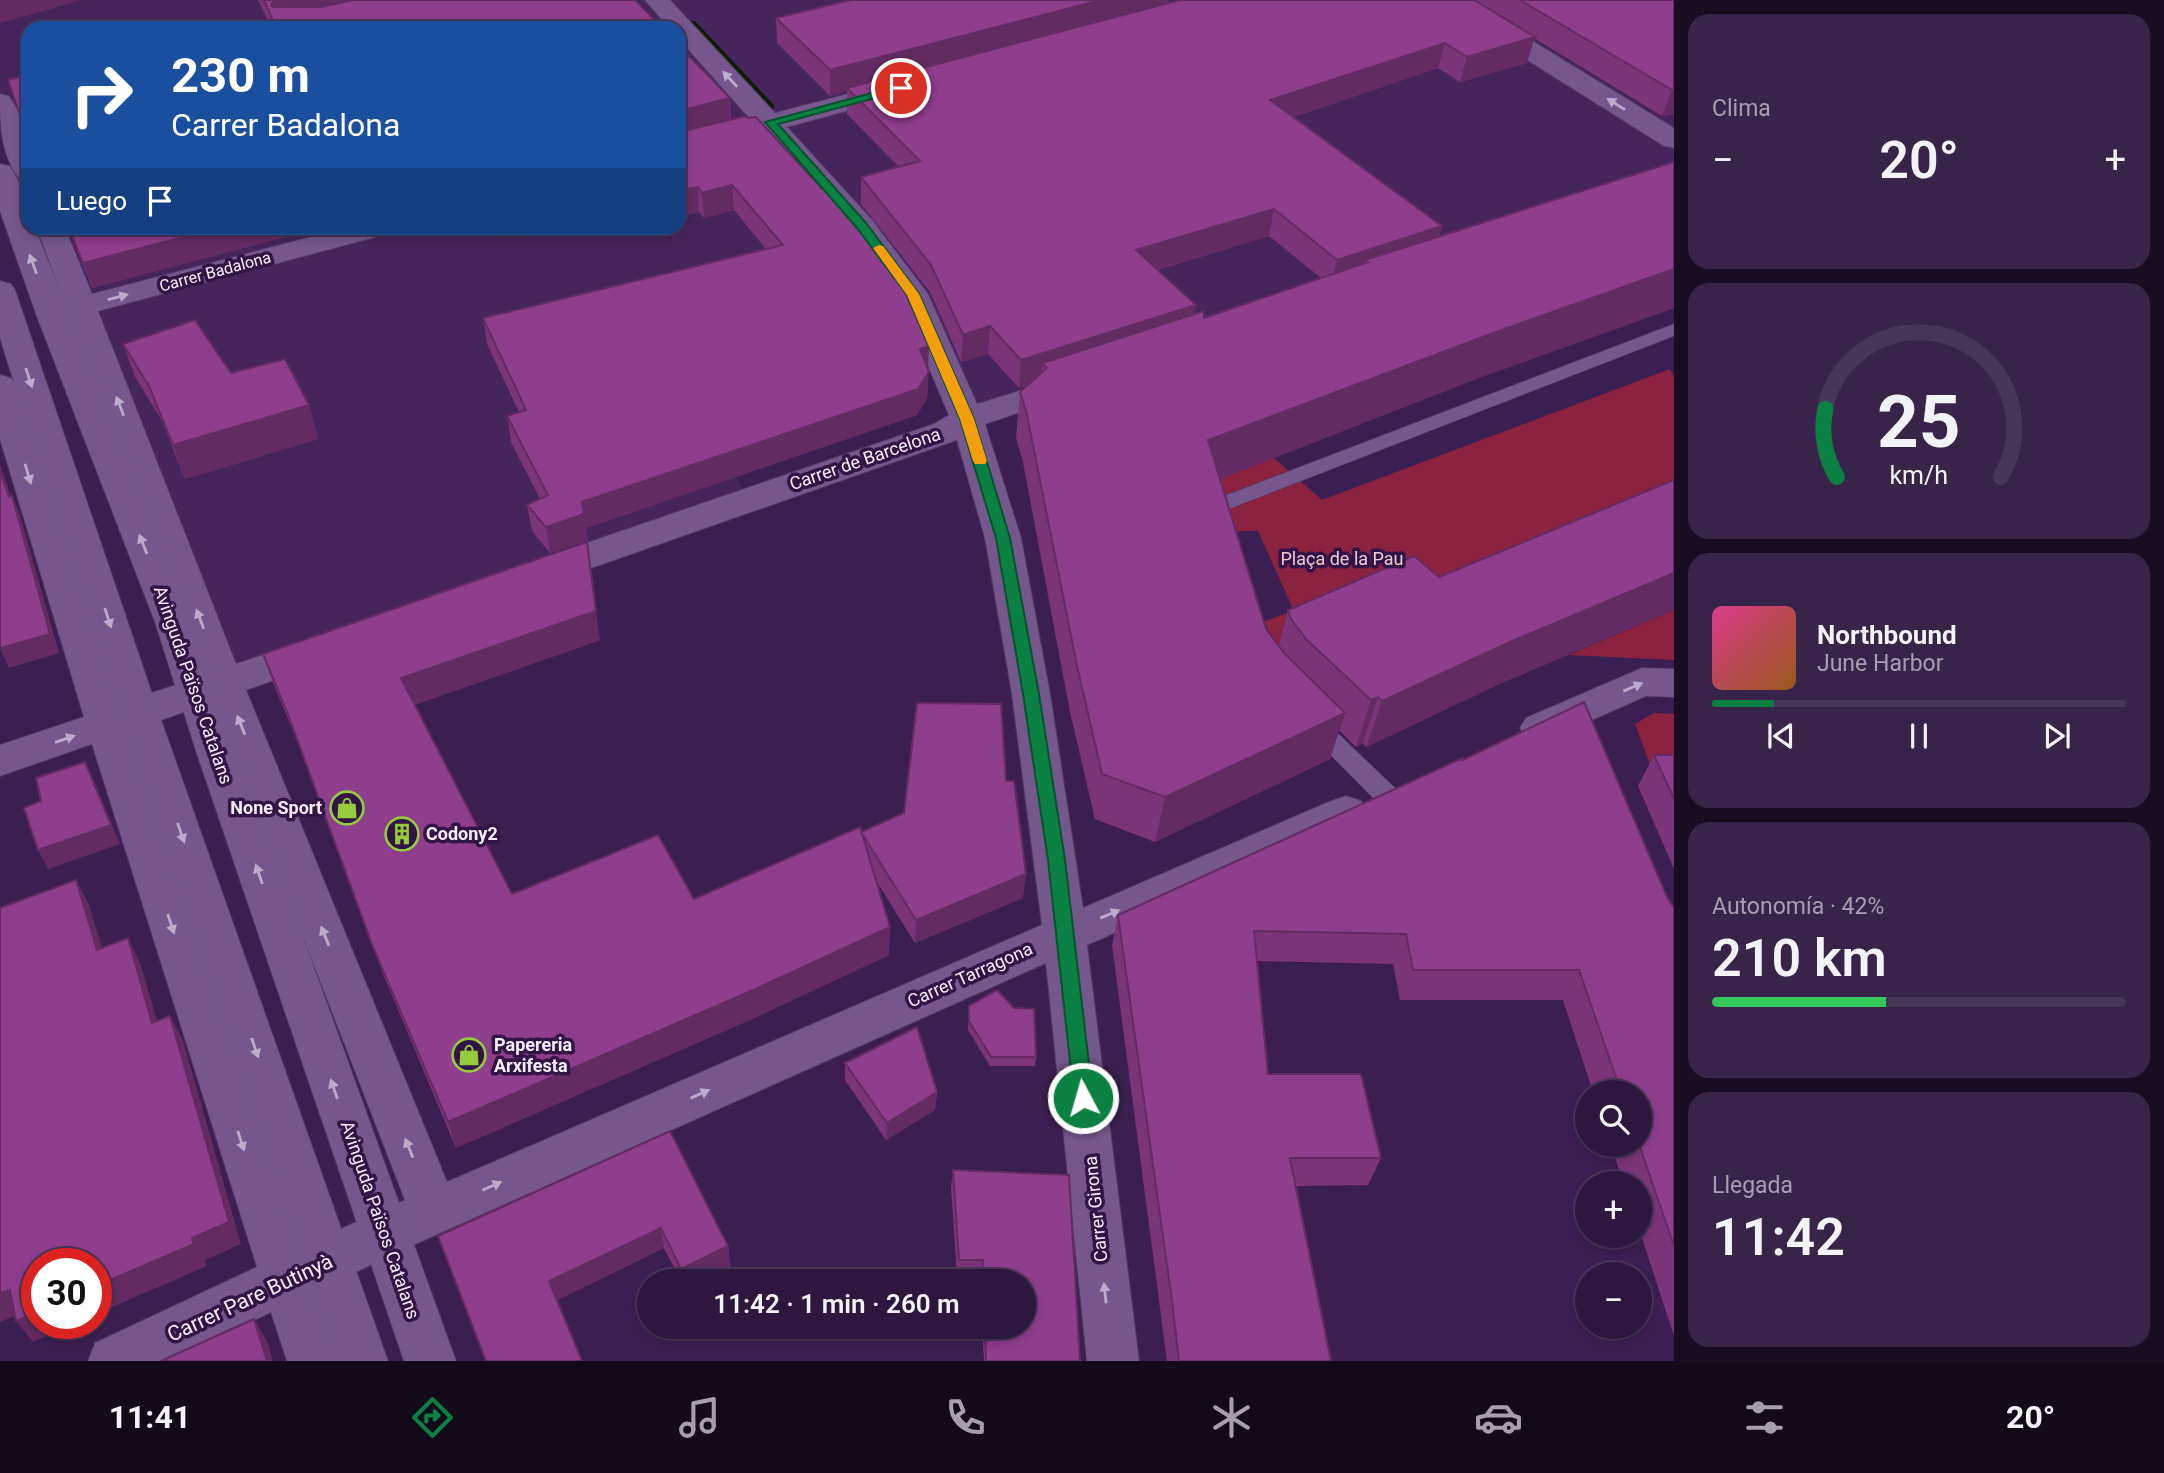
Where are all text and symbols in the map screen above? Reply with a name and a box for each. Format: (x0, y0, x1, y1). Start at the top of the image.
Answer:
text: 230 m (171, 47, 310, 104)
icon: right (56, 49, 147, 140)
pin (871, 58, 931, 118)
icon: arrive (882, 69, 920, 107)
one-way arrow (722, 71, 738, 88)
text: Clima (1712, 95, 1771, 122)
one-way arrow (1606, 97, 1626, 110)
text: Carrer Badalona (171, 106, 400, 144)
text: 20° (1879, 130, 1959, 191)
text: − (1712, 138, 1734, 182)
text: + (2104, 138, 2126, 182)
icon: arrive (141, 182, 179, 220)
text: Luego (56, 186, 127, 216)
street label: Carrer Badalona (157, 247, 273, 295)
one-way arrow (27, 253, 38, 274)
one-way arrow (107, 291, 129, 302)
one-way arrow (24, 368, 35, 389)
text: 25 (1877, 380, 1961, 466)
one-way arrow (114, 395, 125, 416)
street label: Carrer de Barcelona (787, 423, 943, 494)
text: km/h (1890, 461, 1948, 490)
one-way arrow (23, 464, 33, 485)
one-way arrow (137, 533, 148, 554)
park label: Plaça de la Pau (1281, 548, 1403, 569)
street label: Avinguda Països Catalans (150, 583, 237, 787)
one-way arrow (103, 607, 114, 628)
one-way arrow (195, 608, 206, 629)
text: Northbound (1817, 620, 1957, 650)
text: June Harbor (1817, 650, 1944, 677)
one-way arrow (1623, 681, 1643, 693)
one-way arrow (236, 714, 247, 735)
icon: previous (1762, 717, 1800, 755)
icon: pause (1900, 717, 1938, 755)
icon: next (2038, 717, 2076, 755)
one-way arrow (54, 733, 75, 744)
shop icon: None Sport (328, 789, 366, 827)
place label: None Sport (230, 797, 322, 818)
building icon: Codony2 (383, 815, 421, 853)
one-way arrow (176, 823, 187, 844)
place label: Codony2 (426, 823, 498, 844)
one-way arrow (253, 863, 264, 884)
text: Autonomía · 42% (1712, 893, 1884, 920)
one-way arrow (1100, 908, 1120, 920)
one-way arrow (166, 914, 177, 935)
one-way arrow (320, 926, 331, 947)
text: 210 km (1712, 928, 1887, 989)
street label: Carrer Tarragona (904, 938, 1036, 1012)
place label: Papereria Arxifesta (494, 1034, 572, 1076)
shop icon: Papereria Arxifesta (450, 1036, 488, 1074)
one-way arrow (250, 1038, 261, 1059)
position arrow (1046, 1061, 1120, 1135)
one-way arrow (328, 1078, 339, 1099)
map controls (1575, 1080, 1652, 1339)
button: search (1575, 1080, 1652, 1157)
one-way arrow (690, 1088, 710, 1100)
street label: Avinguda Països Catalans (337, 1118, 424, 1322)
one-way arrow (236, 1130, 247, 1151)
one-way arrow (404, 1137, 415, 1158)
street label: Carrer Girona (1080, 1155, 1111, 1263)
button: + (1575, 1171, 1652, 1248)
text: Llegada (1712, 1172, 1793, 1199)
one-way arrow (481, 1180, 502, 1191)
text: 11:42 (1712, 1207, 1845, 1268)
speed limit sign: 30 (21, 1248, 112, 1339)
street label: Carrer Pare Butinyà (163, 1249, 337, 1347)
button: − (1575, 1262, 1652, 1339)
one-way arrow (1100, 1282, 1111, 1304)
text: 11:42 · 1 min · 260 m (713, 1289, 960, 1319)
icon: directions (408, 1393, 457, 1442)
icon: music (675, 1393, 724, 1442)
icon: phone (941, 1393, 990, 1442)
icon: climate (1207, 1393, 1256, 1442)
icon: car (1474, 1393, 1523, 1442)
icon: filters (1740, 1393, 1789, 1442)
text: 11:41 (109, 1398, 191, 1436)
text: 20° (2006, 1398, 2055, 1436)

